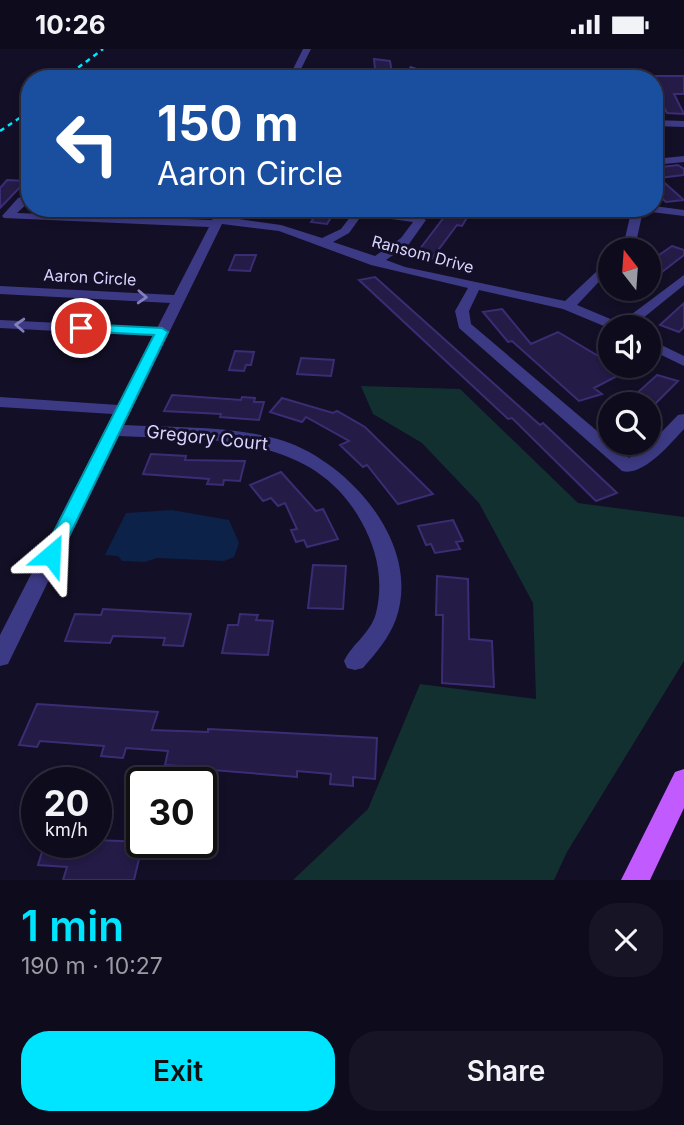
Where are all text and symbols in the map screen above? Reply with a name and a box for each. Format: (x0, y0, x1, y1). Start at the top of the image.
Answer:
text: 10:26 (35, 9, 106, 40)
text: 150 m (157, 94, 299, 153)
icon: left (42, 98, 133, 189)
text: Aaron Circle (157, 154, 343, 193)
street label: Ransom Drive (370, 231, 476, 277)
north arrow (598, 238, 662, 301)
map controls (598, 238, 661, 455)
street label: Aaron Circle (43, 265, 137, 289)
one-way arrow (136, 289, 147, 304)
pin (51, 298, 111, 358)
icon: arrive (62, 309, 100, 347)
button: sound (598, 315, 661, 378)
one-way arrow (15, 317, 26, 332)
button: search (598, 392, 661, 455)
street label: Gregory Court (145, 421, 269, 454)
position arrow (14, 518, 88, 592)
speed limit sign: 30 (126, 767, 217, 858)
text: 20 (44, 782, 89, 824)
text: km/h (45, 819, 88, 840)
text: 1 min (21, 900, 124, 951)
button: close (589, 903, 663, 977)
text: 190 m · 10:27 (21, 952, 163, 980)
button: Exit (21, 1031, 335, 1111)
button: Share (349, 1031, 663, 1111)

